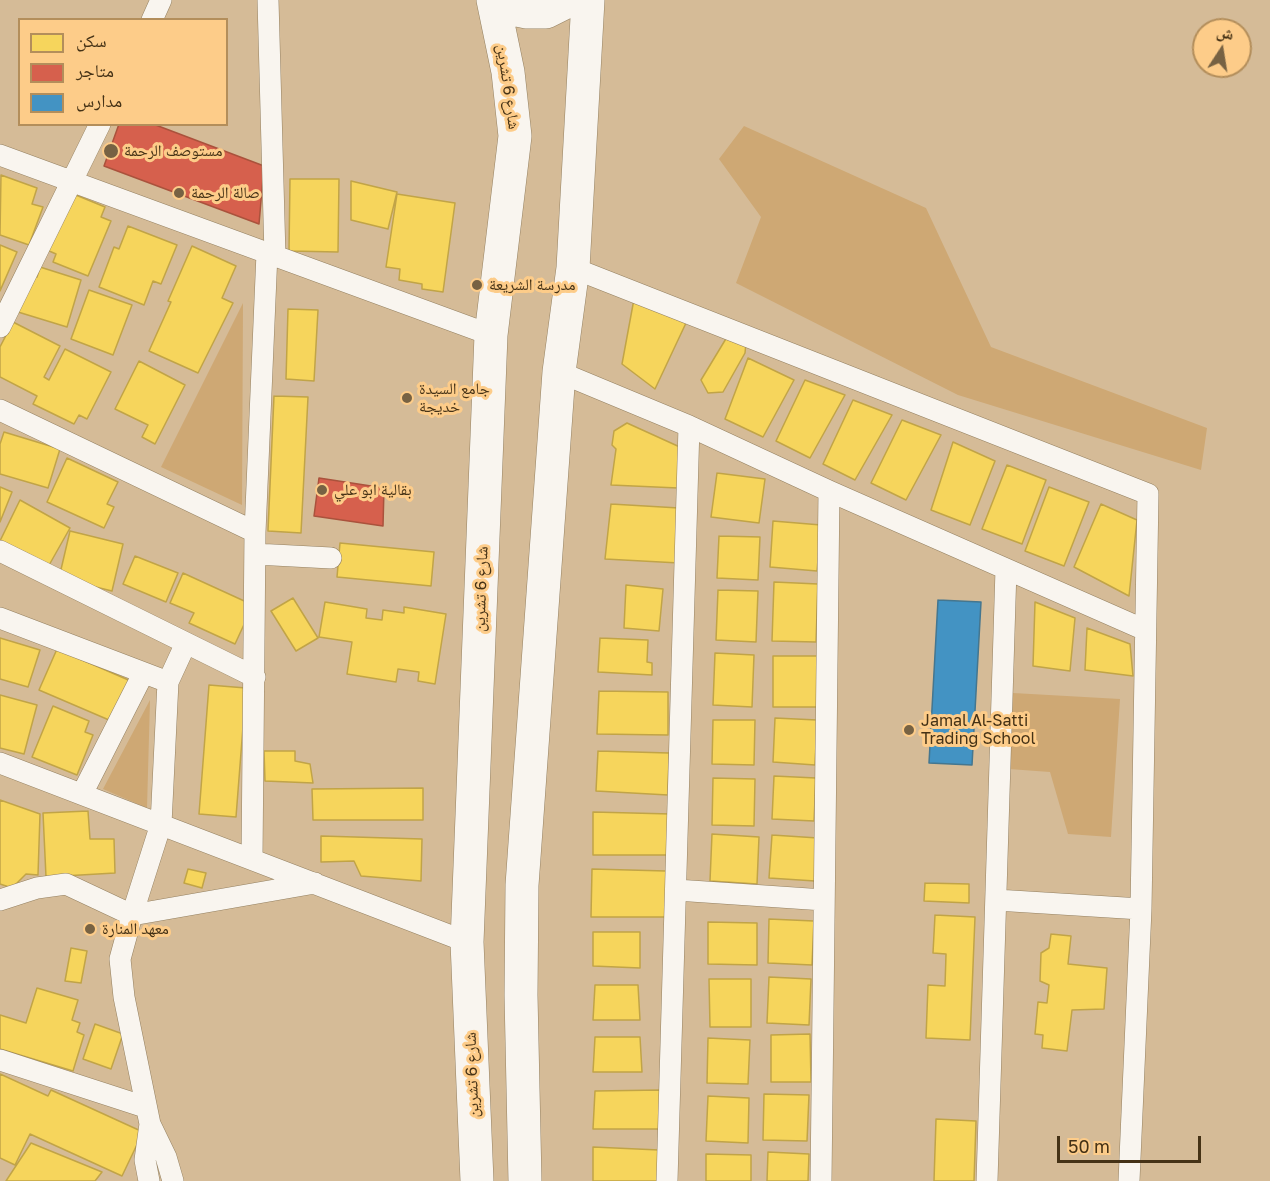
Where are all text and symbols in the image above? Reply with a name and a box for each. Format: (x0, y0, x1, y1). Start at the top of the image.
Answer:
legend (18, 18, 228, 126)
north arrow (1192, 18, 1252, 78)
text: ش (1215, 21, 1236, 44)
text: سكن (76, 29, 107, 51)
street label: شارع 6 تشرين (493, 43, 523, 131)
text: متاجر (76, 59, 114, 81)
text: مدارس (76, 89, 122, 111)
place label: مستوصف الرحمة (124, 141, 222, 161)
marker: مستوصف الرحمة (102, 142, 120, 160)
place label: صالة الرحمة (191, 183, 260, 203)
marker: صالة الرحمة (172, 186, 186, 200)
place label: مدرسة الشريعة (489, 275, 575, 295)
marker: مدرسة الشريعة (470, 278, 484, 292)
place label: جامع السيدة خديجة (419, 379, 490, 417)
marker: جامع السيدة خديجة (400, 391, 414, 405)
place label: بقالية ابو علي (334, 480, 412, 500)
marker: بقالية ابو علي (315, 483, 329, 497)
street label: شارع 6 تشرين (470, 546, 492, 632)
place label: Jamal Al-Satti Trading School (921, 711, 1036, 749)
marker: Jamal Al-Satti Trading School (902, 723, 916, 737)
place label: معهد المنارة (102, 919, 169, 939)
marker: معهد المنارة (83, 922, 97, 936)
street label: شارع 6 تشرين (461, 1032, 483, 1118)
scale bar (1060, 1124, 1204, 1162)
text: 50 m (1068, 1135, 1110, 1157)

